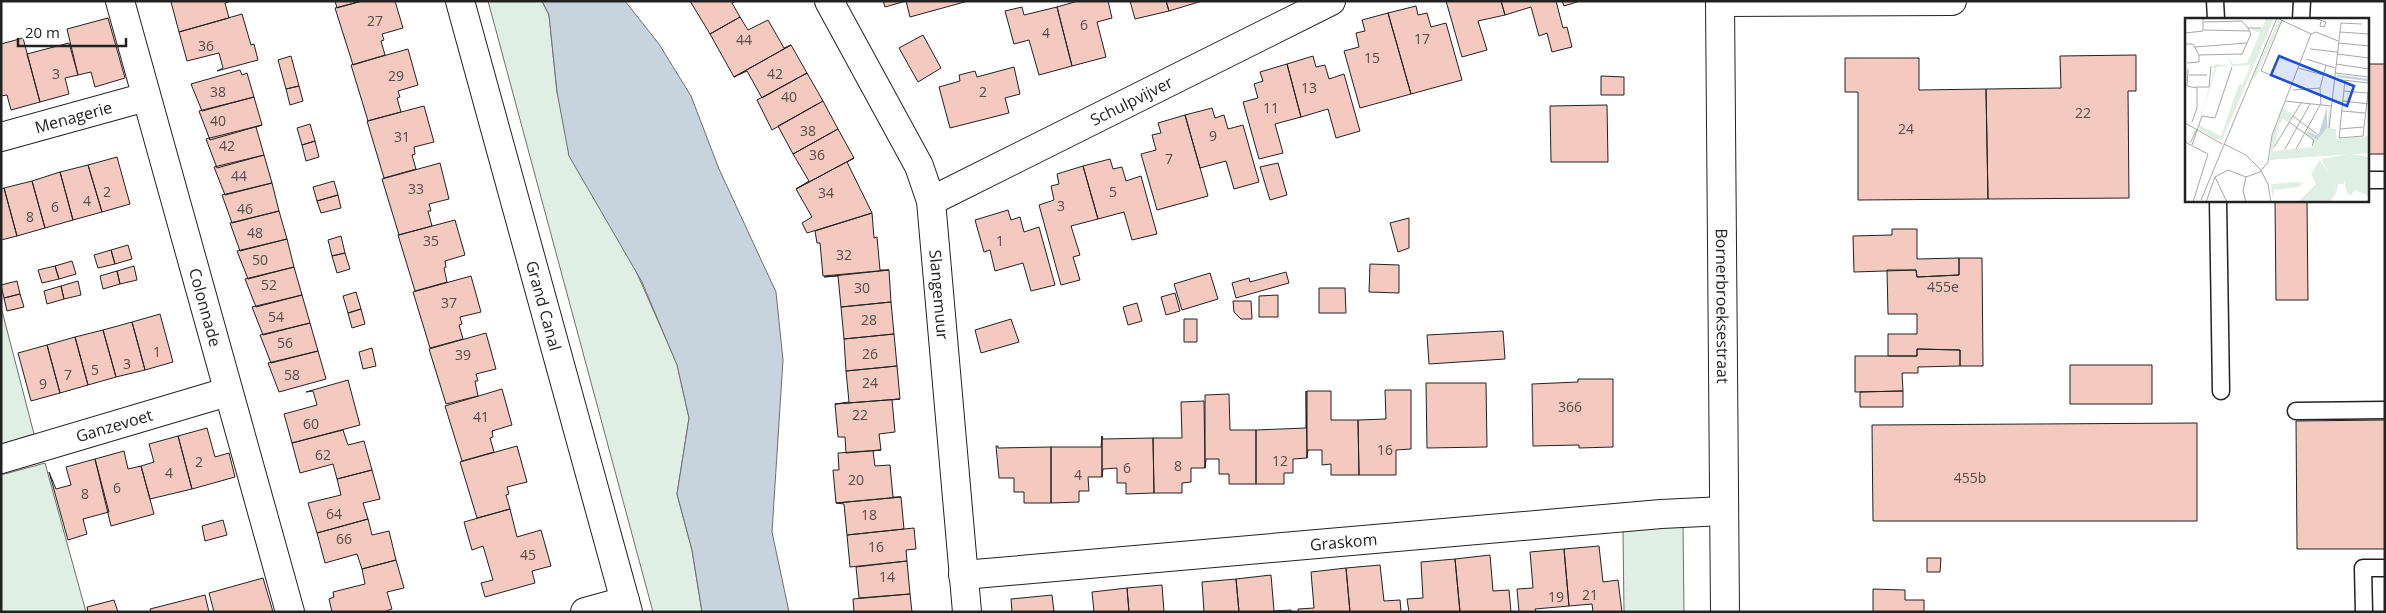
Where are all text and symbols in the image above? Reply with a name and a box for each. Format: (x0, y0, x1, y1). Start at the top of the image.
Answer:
house number: 27 (367, 11, 383, 30)
scale bar (18, 15, 125, 47)
house number: 6 (1080, 15, 1088, 34)
inset map (2185, 18, 2368, 201)
text: 20 m (25, 22, 60, 42)
house number: 4 (1042, 23, 1050, 42)
house number: 17 (1414, 29, 1430, 48)
house number: 44 (736, 30, 752, 49)
house number: 36 (198, 36, 214, 55)
house number: 15 (1364, 48, 1380, 67)
house number: 3 (52, 64, 60, 83)
house number: 42 (767, 64, 783, 83)
house number: 29 (388, 66, 404, 85)
street label: Schulpvijver (1086, 71, 1177, 131)
house number: 13 (1301, 78, 1317, 97)
house number: 38 (210, 82, 226, 101)
house number: 2 (979, 82, 987, 101)
house number: 40 (781, 87, 797, 106)
street label: Menagerie (32, 96, 114, 138)
house number: 11 (1263, 98, 1279, 117)
house number: 22 (2075, 103, 2091, 122)
house number: 40 (210, 111, 226, 130)
house number: 24 (1898, 119, 1914, 138)
house number: 38 (800, 121, 816, 140)
house number: 9 (1209, 126, 1217, 145)
house number: 31 (394, 127, 410, 146)
house number: 42 (219, 136, 235, 155)
house number: 36 (809, 145, 825, 164)
house number: 7 (1165, 149, 1173, 168)
house number: 44 (231, 166, 247, 185)
house number: 33 (408, 179, 424, 198)
house number: 2 (103, 182, 111, 201)
house number: 5 (1109, 182, 1117, 201)
house number: 34 (818, 183, 834, 202)
house number: 4 (83, 191, 91, 210)
house number: 3 (1057, 196, 1065, 215)
house number: 6 (51, 197, 59, 216)
house number: 46 (237, 199, 253, 218)
house number: 8 (26, 207, 34, 226)
house number: 48 (247, 223, 263, 242)
street label: Bornerbroeksestraat (1711, 228, 1734, 384)
house number: 35 (423, 231, 439, 250)
house number: 1 (996, 231, 1004, 250)
house number: 32 (836, 245, 852, 264)
street label: Slangemuur (924, 249, 954, 341)
house number: 50 (252, 250, 268, 269)
street label: Grand Canal (521, 258, 567, 353)
street label: Colonnade (184, 266, 227, 349)
house number: 52 (261, 275, 277, 294)
house number: 455e (1927, 277, 1959, 296)
house number: 30 (854, 278, 870, 297)
house number: 37 (441, 293, 457, 312)
house number: 54 (268, 307, 284, 326)
house number: 28 (861, 310, 877, 329)
house number: 56 (277, 333, 293, 352)
house number: 1 (153, 342, 161, 361)
house number: 26 (862, 344, 878, 363)
house number: 39 (455, 345, 471, 364)
house number: 3 (123, 354, 131, 373)
house number: 5 (91, 360, 99, 379)
house number: 7 (64, 365, 72, 384)
house number: 58 (284, 365, 300, 384)
house number: 24 (862, 373, 878, 392)
house number: 9 (39, 374, 47, 393)
house number: 366 (1558, 397, 1582, 416)
street label: Ganzevoet (73, 404, 155, 447)
house number: 22 (852, 405, 868, 424)
house number: 41 (473, 407, 489, 426)
house number: 60 (303, 414, 319, 433)
house number: 16 (1377, 440, 1393, 459)
house number: 62 (315, 445, 331, 464)
house number: 12 (1272, 451, 1288, 470)
house number: 2 (195, 452, 203, 471)
house number: 8 (1174, 456, 1182, 475)
house number: 6 (1123, 458, 1131, 477)
house number: 4 (165, 463, 173, 482)
house number: 4 (1074, 465, 1082, 484)
house number: 455b (1954, 468, 1986, 487)
house number: 20 (848, 470, 864, 489)
house number: 6 (113, 478, 121, 497)
house number: 8 (81, 484, 89, 503)
house number: 64 (326, 504, 342, 523)
house number: 18 (861, 505, 877, 524)
street label: Graskom (1309, 528, 1378, 556)
house number: 66 (336, 529, 352, 548)
house number: 16 (868, 537, 884, 556)
house number: 45 (520, 545, 536, 564)
house number: 14 (879, 567, 895, 586)
house number: 21 (1582, 585, 1598, 604)
house number: 19 (1548, 587, 1564, 606)

